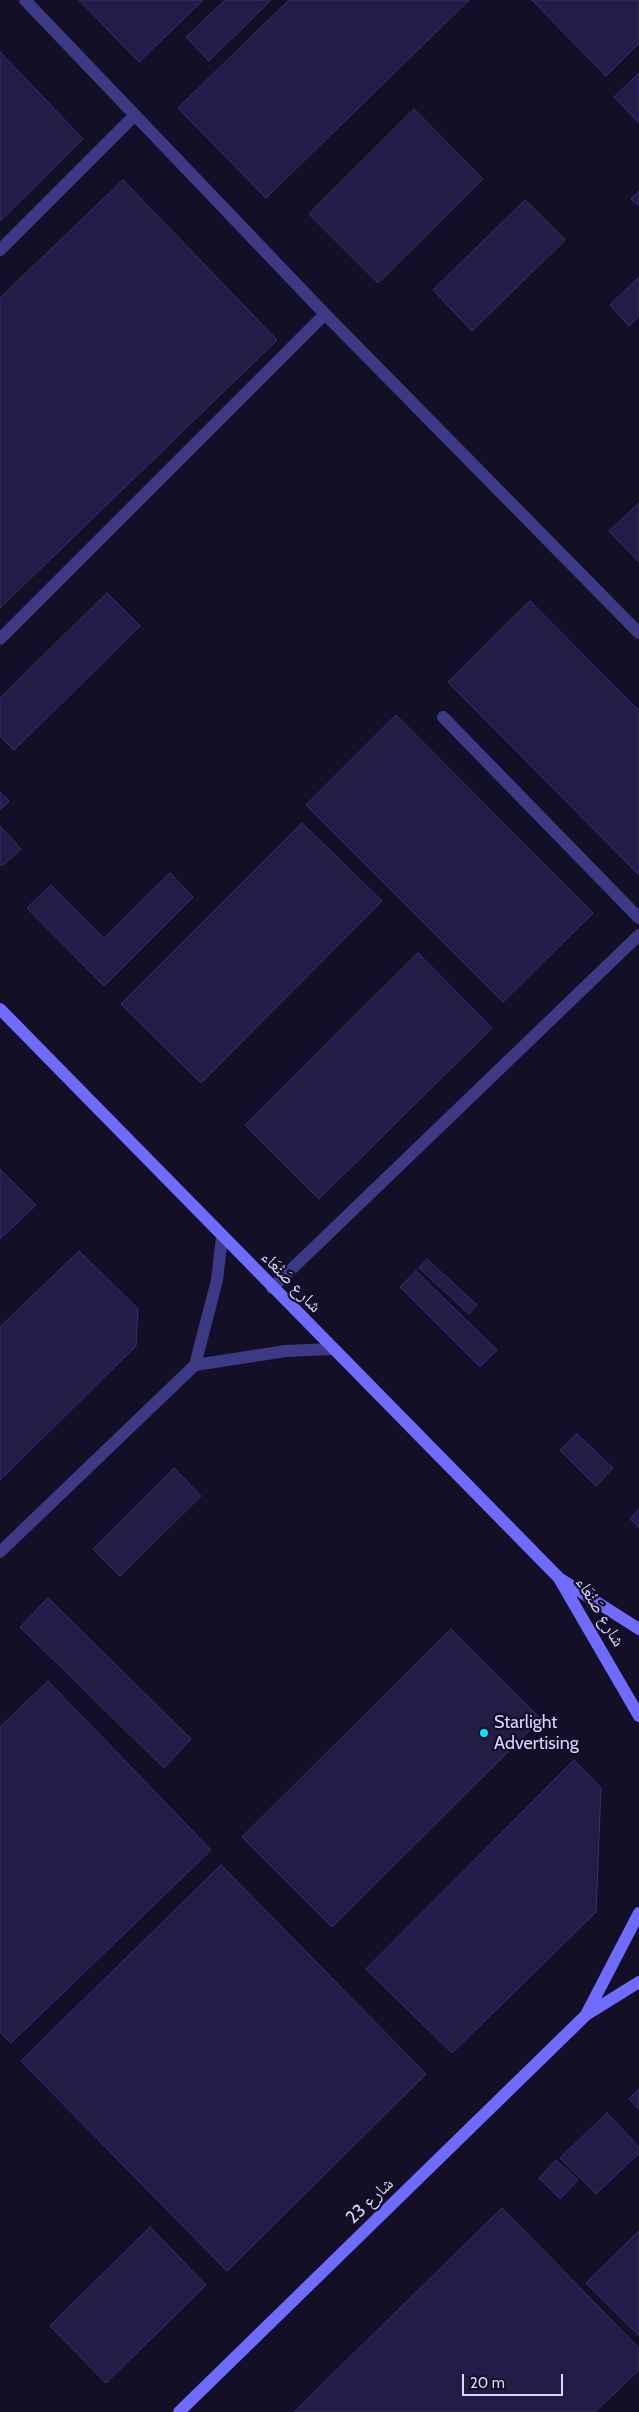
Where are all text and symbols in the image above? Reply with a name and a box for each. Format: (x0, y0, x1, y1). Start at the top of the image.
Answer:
street label: شارع صَنْعَاء (256, 1247, 326, 1317)
street label: شارع صَنْعَاء (571, 1573, 629, 1651)
place label: Starlight Advertising (494, 1712, 579, 1755)
marker: Starlight Advertising (478, 1727, 490, 1739)
street label: شارع 23 (342, 2173, 398, 2229)
scale bar (464, 2364, 565, 2396)
text: 20 m (470, 2374, 505, 2392)

